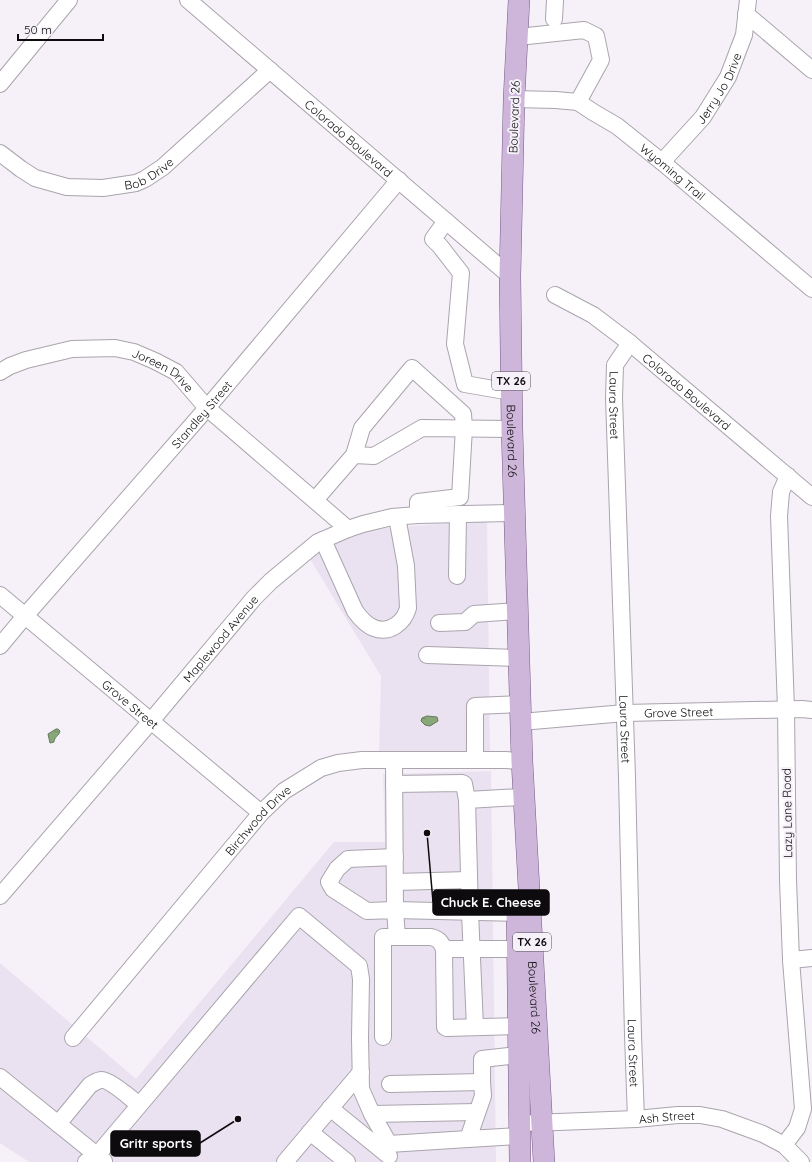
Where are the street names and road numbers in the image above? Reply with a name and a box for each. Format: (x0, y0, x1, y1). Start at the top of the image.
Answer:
street label: Jerry Jo Drive (693, 50, 744, 127)
street label: Boulevard 26 (505, 80, 523, 154)
street label: Colorado Boulevard (302, 96, 396, 180)
street label: Wyoming Trail (637, 140, 709, 203)
street label: Bob Drive (123, 154, 176, 192)
street label: Joreen Drive (130, 345, 197, 395)
street label: Colorado Boulevard (640, 350, 734, 433)
street label: Laura Street (606, 371, 623, 440)
road number: TX 26 (492, 372, 530, 390)
street label: Standley Street (168, 377, 235, 451)
street label: Boulevard 26 (504, 404, 521, 478)
street label: Maplewood Avenue (179, 592, 261, 685)
street label: Grove Street (99, 676, 162, 732)
street label: Laura Street (617, 695, 634, 764)
street label: Grove Street (644, 704, 713, 720)
street label: Lazy Lane Road (779, 768, 795, 858)
street label: Birchwood Drive (222, 781, 294, 858)
road number: TX 26 (513, 933, 551, 951)
street label: Boulevard 26 (525, 960, 544, 1035)
street label: Laura Street (625, 1019, 642, 1087)
street label: Ash Street (638, 1108, 695, 1126)

